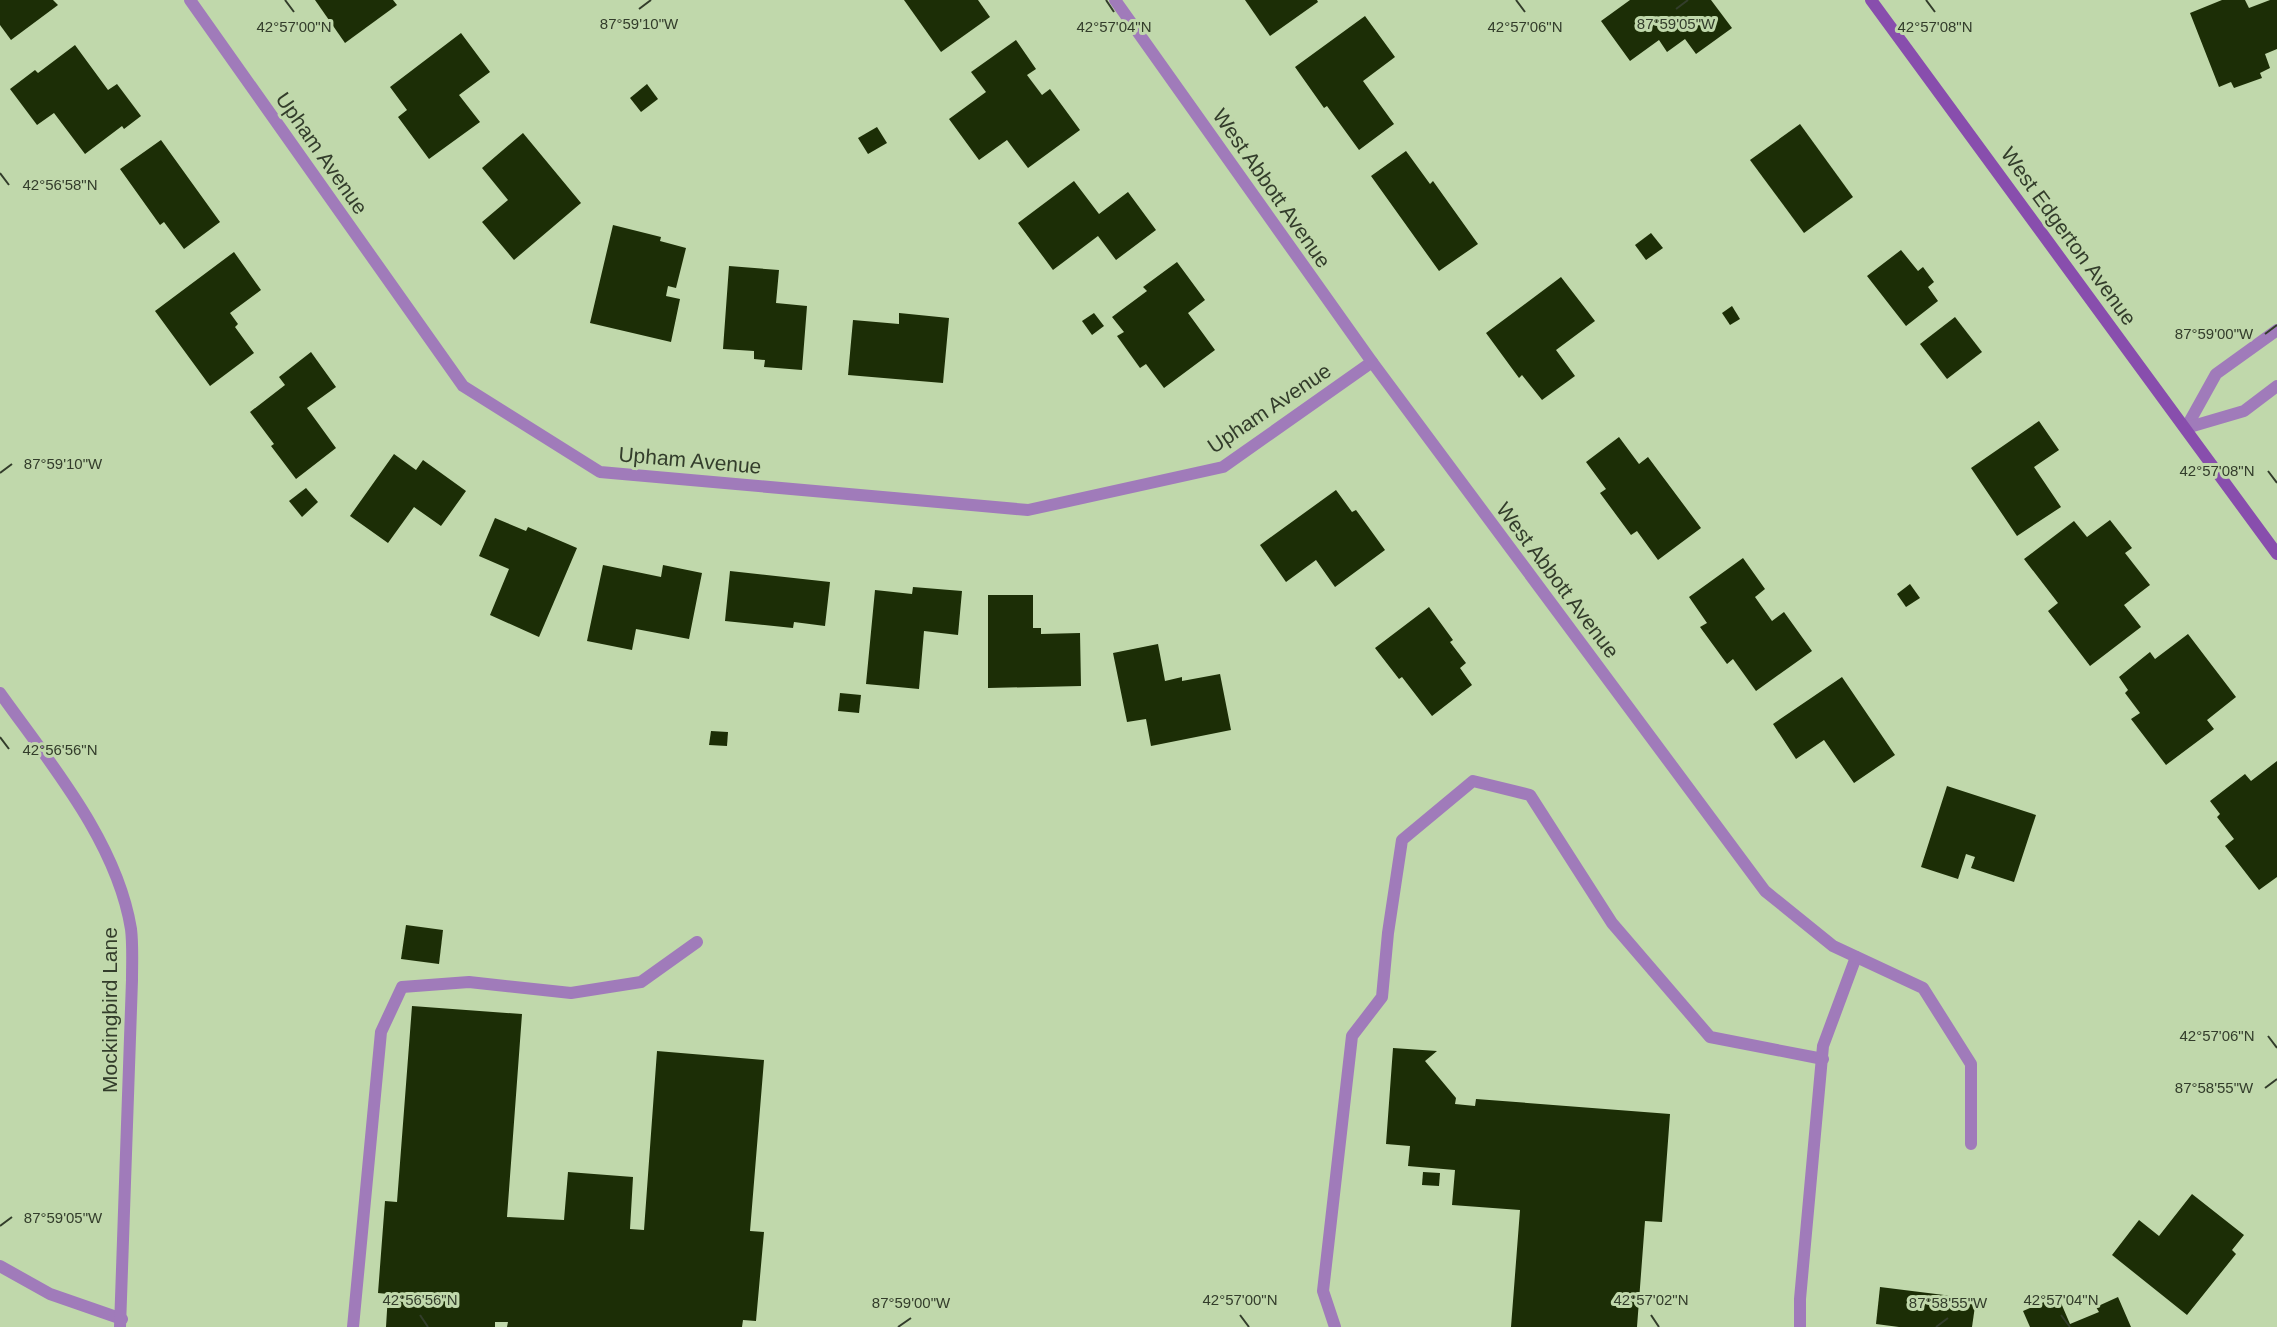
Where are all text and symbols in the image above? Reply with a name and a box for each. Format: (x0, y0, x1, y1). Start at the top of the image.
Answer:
text: 87°59'10"W (600, 15, 679, 32)
text: 87°59'05"W (1637, 15, 1716, 32)
text: 42°57'00"N (256, 18, 332, 35)
text: 42°57'04"N (1076, 18, 1152, 35)
text: 42°57'06"N (1487, 18, 1563, 35)
text: 42°57'08"N (1897, 18, 1973, 35)
street label: Upham Avenue (272, 88, 372, 218)
street label: West Abbott Avenue (1209, 104, 1335, 272)
street label: West Edgerton Avenue (1997, 143, 2141, 329)
text: 42°56'58"N (22, 176, 98, 193)
text: 87°59'00"W (2175, 325, 2254, 342)
street label: Upham Avenue (1203, 358, 1335, 458)
street label: Upham Avenue (618, 442, 762, 478)
text: 87°59'10"W (24, 455, 103, 472)
text: 42°57'08"N (2179, 462, 2255, 479)
street label: West Abbott Avenue (1492, 498, 1624, 662)
text: 42°56'56"N (22, 741, 98, 758)
street label: Mockingbird Lane (98, 927, 121, 1093)
text: 42°57'06"N (2179, 1027, 2255, 1044)
text: 87°58'55"W (2175, 1079, 2254, 1096)
text: 87°59'05"W (24, 1209, 103, 1226)
text: 42°56'56"N (382, 1291, 458, 1308)
text: 42°57'00"N (1202, 1291, 1278, 1308)
text: 42°57'02"N (1613, 1291, 1689, 1308)
text: 42°57'04"N (2023, 1291, 2099, 1308)
text: 87°59'00"W (872, 1294, 951, 1311)
text: 87°58'55"W (1909, 1294, 1988, 1311)

